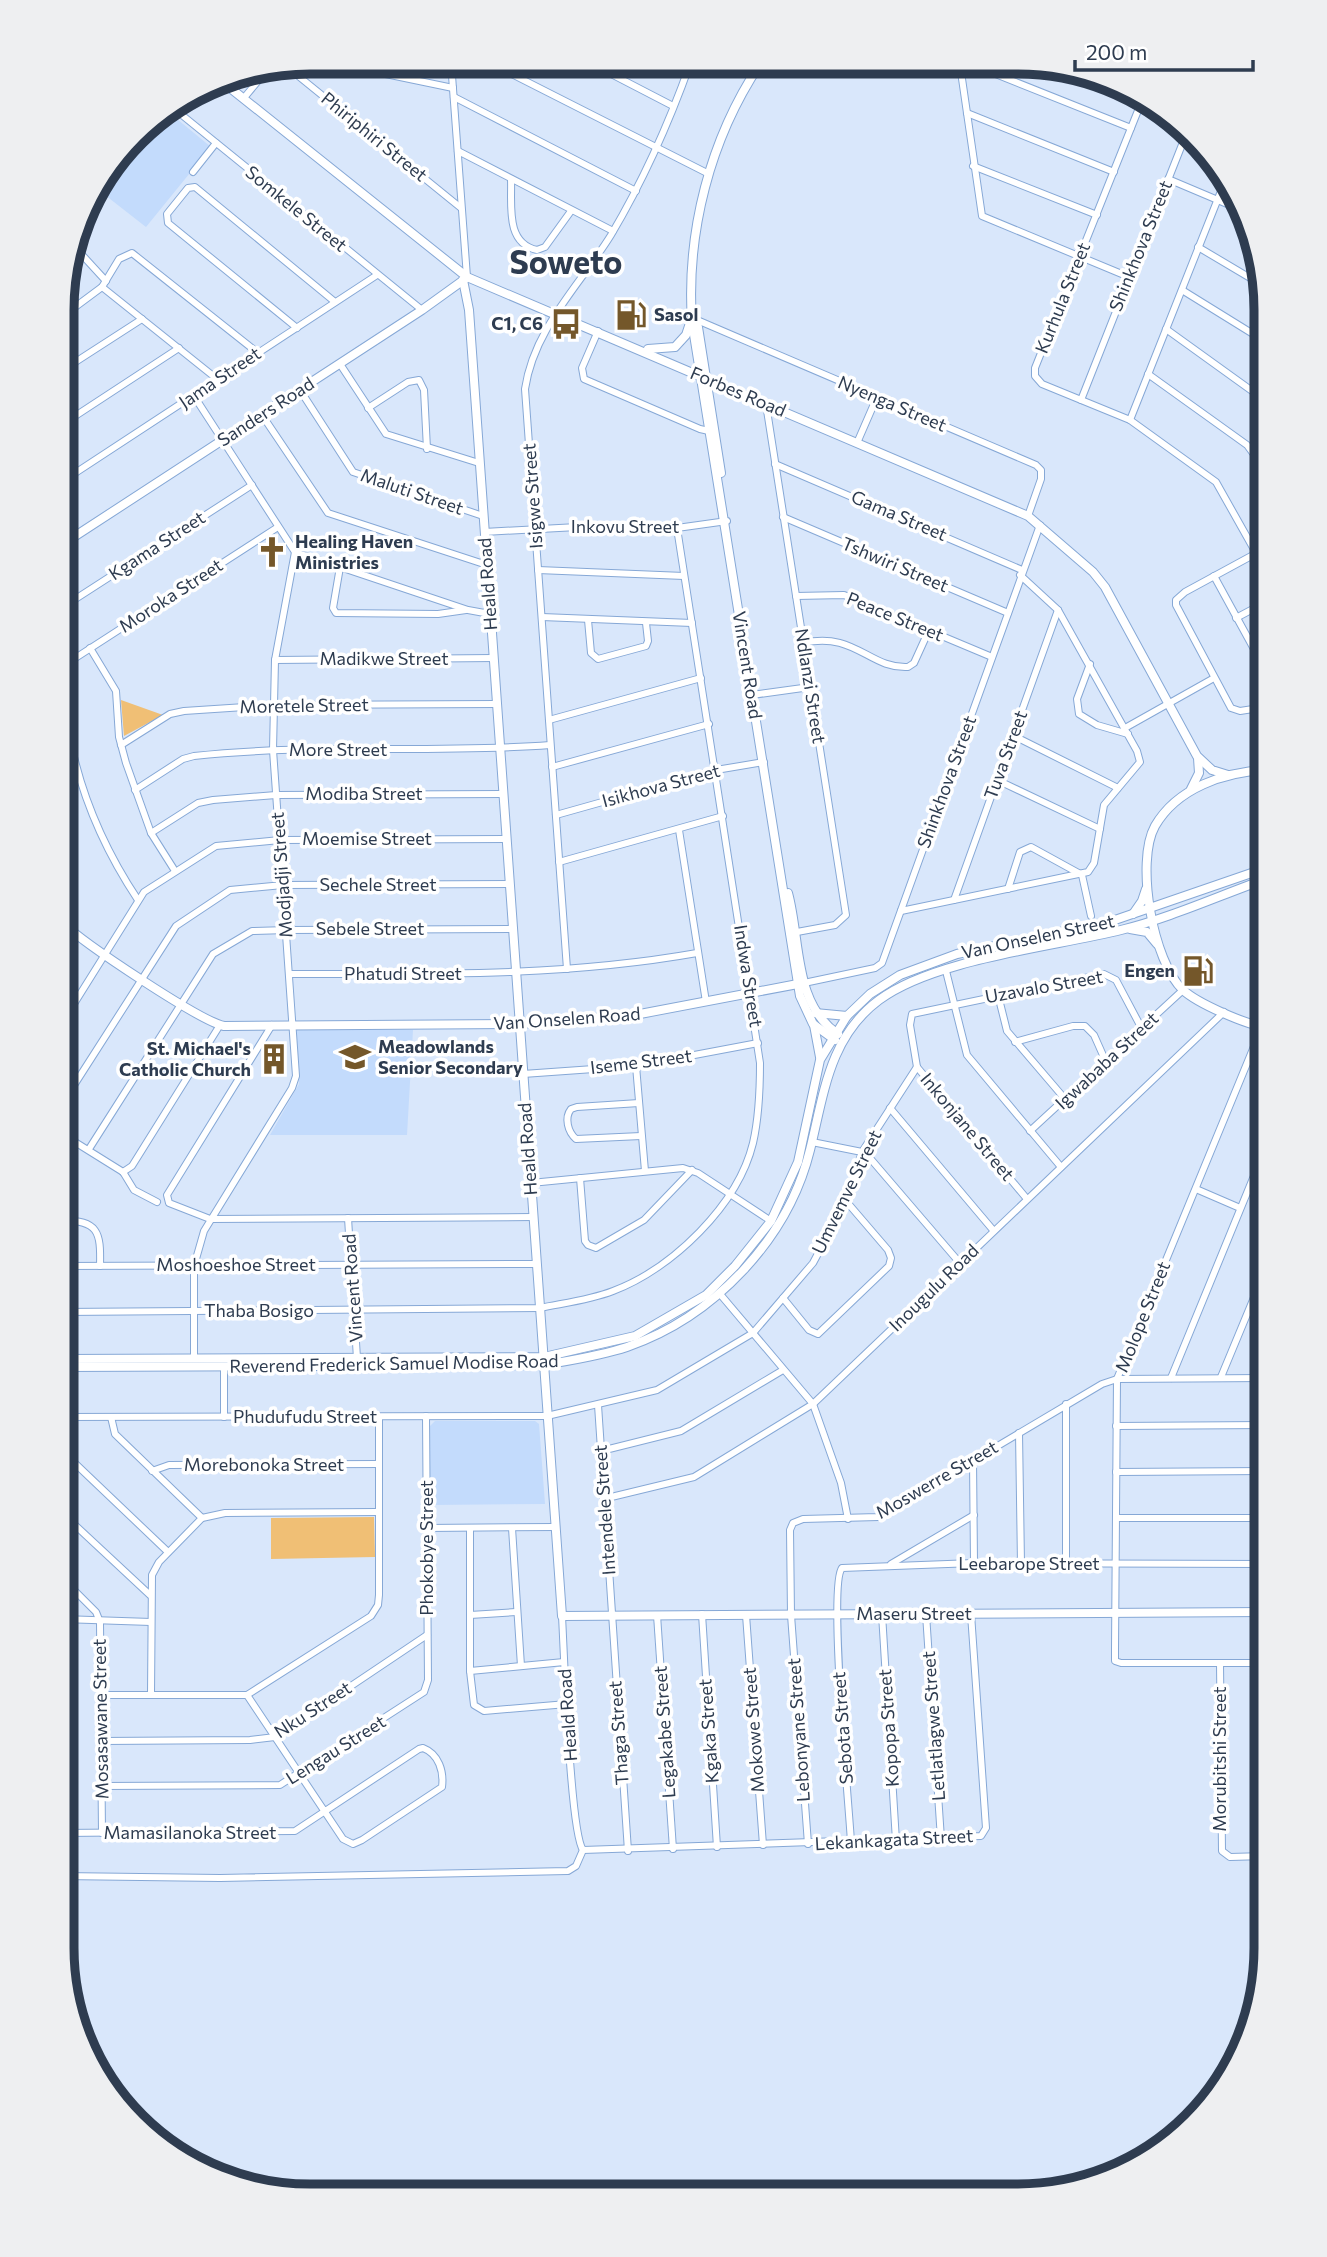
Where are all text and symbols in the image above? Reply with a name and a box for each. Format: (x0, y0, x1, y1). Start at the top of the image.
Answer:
scale bar (1075, 28, 1254, 72)
text: 200 m (1086, 39, 1147, 64)
street label: Phiriphiri Street (317, 87, 432, 186)
street label: Somkele Street (241, 161, 352, 256)
street label: Shinkhova Street (1104, 177, 1176, 314)
street label: Kurhula Street (1030, 239, 1094, 356)
district label: Soweto (510, 241, 622, 281)
fuel station icon: Sasol (614, 298, 648, 332)
place label: Sasol (654, 303, 698, 325)
bus stop icon: C1, C6 (549, 307, 583, 341)
place label: C1, C6 (491, 312, 543, 334)
street label: Jama Street (174, 342, 265, 413)
street label: Forbes Road (687, 361, 789, 421)
street label: Nyenga Street (835, 370, 950, 436)
street label: Sanders Road (213, 372, 318, 451)
street label: Isigwe Street (517, 443, 547, 549)
street label: Maluti Street (358, 463, 467, 519)
street label: Gama Street (848, 485, 951, 545)
street label: Kgama Street (104, 506, 209, 584)
street label: Inkovu Street (571, 515, 679, 537)
place label: Healing Haven Ministries (295, 530, 413, 573)
street label: Tshwiri Street (839, 532, 952, 596)
church icon: Healing Haven Ministries (255, 535, 289, 569)
street label: Heald Road (473, 537, 501, 631)
street label: Moroka Street (115, 554, 226, 637)
street label: Peace Street (844, 587, 947, 645)
street label: Vincent Road (729, 609, 767, 720)
street label: Ndlanzi Street (791, 627, 831, 745)
street label: Madikwe Street (319, 647, 449, 669)
street label: Moretele Street (239, 693, 369, 717)
street label: Tuva Street (979, 707, 1031, 802)
street label: Shinkhova Street (912, 713, 980, 851)
street label: More Street (289, 738, 387, 760)
street label: Isikhova Street (599, 759, 722, 811)
street label: Modiba Street (305, 782, 423, 804)
street label: Modjadji Street (266, 811, 296, 939)
street label: Moemise Street (302, 827, 432, 849)
street label: Sechele Street (319, 873, 437, 895)
street label: Van Onselen Street (959, 909, 1116, 963)
street label: Sebele Street (316, 917, 424, 939)
street label: Indwa Street (730, 923, 768, 1029)
fuel station icon: Engen (1181, 954, 1215, 988)
place label: Engen (1124, 959, 1175, 981)
street label: Phatudi Street (344, 962, 462, 984)
street label: Uzavalo Street (983, 965, 1105, 1007)
street label: Van Onselen Road (493, 1002, 641, 1034)
street label: Igwababa Street (1050, 1007, 1162, 1114)
place label: Meadowlands Senior Secondary (378, 1035, 523, 1078)
place label: St. Michael's Catholic Church (119, 1037, 251, 1080)
school or university icon: Meadowlands Senior Secondary (338, 1040, 372, 1074)
building icon: St. Michael's Catholic Church (257, 1042, 291, 1076)
street label: Iseme Street (589, 1044, 693, 1078)
street label: Inkonjane Street (916, 1068, 1019, 1185)
street label: Heald Road (513, 1102, 541, 1196)
street label: Umvemve Street (807, 1126, 886, 1257)
street label: Vincent Road (337, 1233, 367, 1343)
street label: Inougulu Road (884, 1239, 983, 1336)
street label: Moshoeshoe Street (156, 1253, 316, 1275)
street label: Molope Street (1110, 1258, 1174, 1375)
street label: Thaba Bosigo (204, 1299, 314, 1321)
street label: Reverend Frederick Samuel Modise Road (229, 1349, 559, 1377)
street label: Phudufudu Street (233, 1405, 377, 1427)
street label: Moswerre Street (872, 1435, 1001, 1523)
street label: Intendele Street (588, 1444, 620, 1576)
street label: Morebonoka Street (184, 1453, 344, 1475)
street label: Phokobye Street (415, 1480, 437, 1616)
street label: Leebarope Street (958, 1552, 1100, 1574)
street label: Maseru Street (856, 1602, 972, 1624)
street label: Mosasawane Street (88, 1639, 112, 1799)
street label: Letlatlagwe Street (917, 1650, 949, 1802)
street label: Lebonyane Street (782, 1657, 814, 1803)
street label: Legakabe Street (648, 1665, 680, 1799)
street label: Mokowe Street (738, 1667, 768, 1794)
street label: Heald Road (553, 1668, 581, 1762)
street label: Kopopa Street (873, 1668, 903, 1788)
street label: Sebota Street (827, 1671, 857, 1785)
street label: Nku Street (270, 1676, 355, 1742)
street label: Kgaka Street (693, 1678, 723, 1784)
street label: Thaga Street (603, 1680, 633, 1786)
street label: Morubitshi Street (1208, 1686, 1230, 1832)
street label: Lengau Street (282, 1710, 389, 1789)
street label: Mamasilanoka Street (104, 1821, 276, 1843)
street label: Lekankagata Street (814, 1824, 974, 1854)

